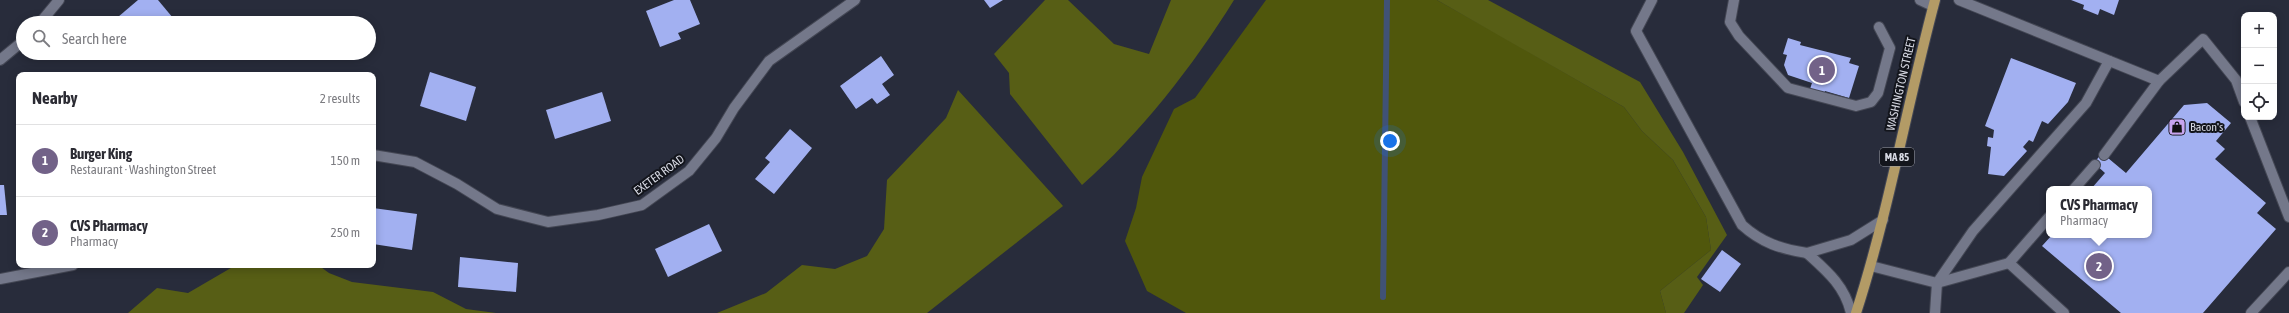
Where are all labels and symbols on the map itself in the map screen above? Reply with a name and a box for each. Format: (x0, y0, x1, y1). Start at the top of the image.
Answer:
street label: WASHINGTON STREET (1883, 35, 1919, 132)
pin: 1 (1809, 55, 1835, 85)
shop icon: Bacon's (2167, 117, 2187, 137)
place label: Bacon's (2190, 120, 2223, 134)
your location (1380, 131, 1400, 151)
road number: MA 85 (1880, 148, 1914, 166)
street label: EXETER ROAD (631, 152, 687, 198)
pin: 2 (2086, 251, 2112, 281)

